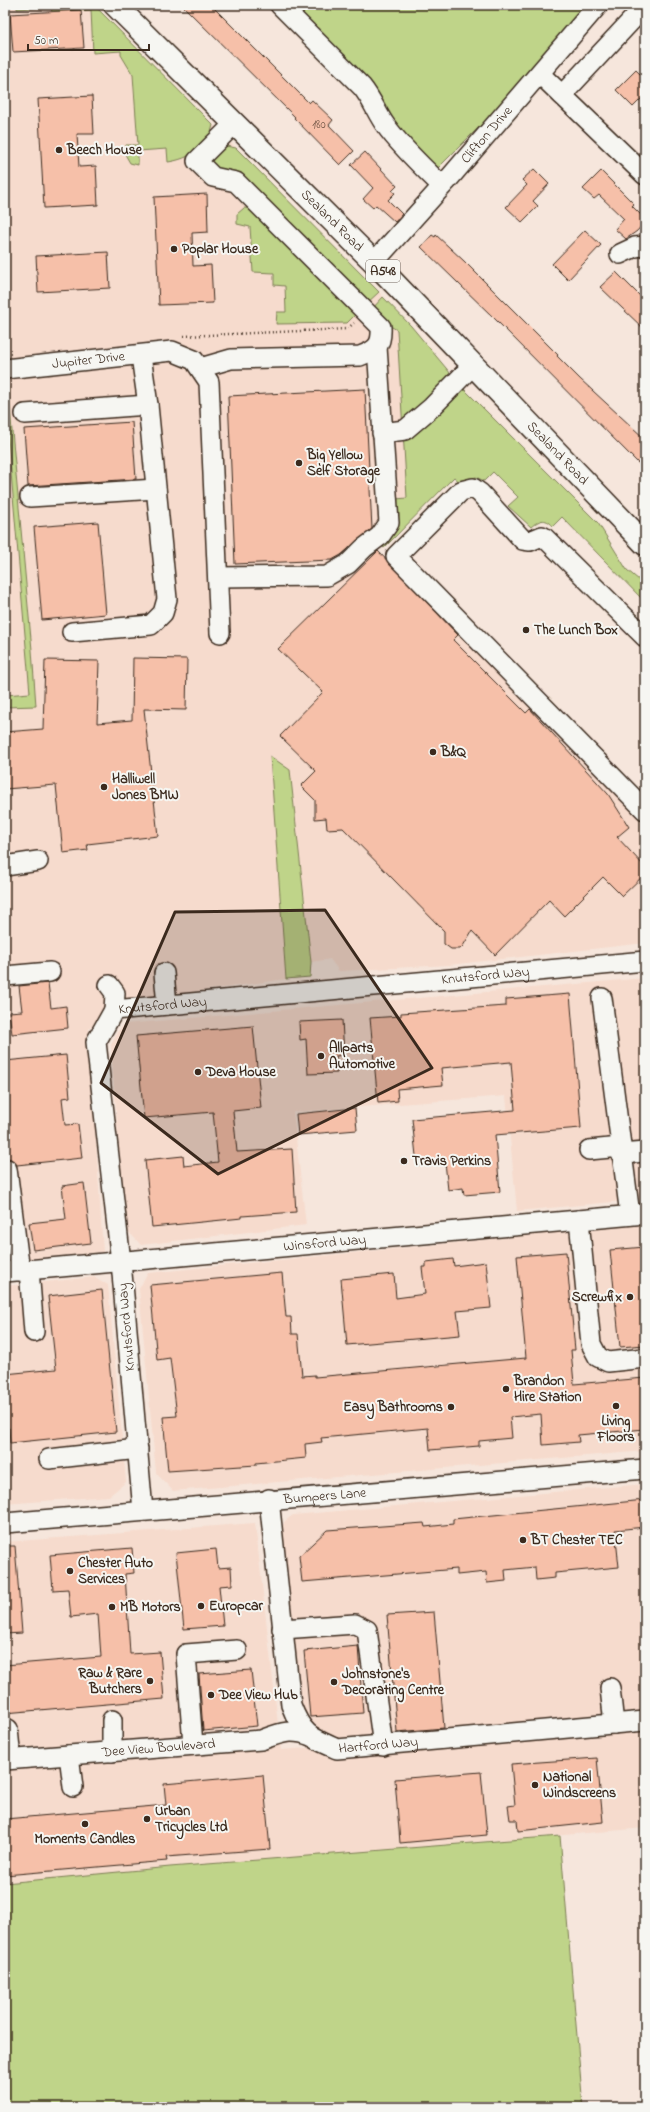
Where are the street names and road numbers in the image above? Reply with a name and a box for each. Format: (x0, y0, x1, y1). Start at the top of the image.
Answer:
street label: Clifton Drive (456, 101, 518, 168)
street label: Sealand Road (296, 184, 369, 257)
road number: A548 (366, 260, 400, 282)
street label: Jupiter Drive (51, 346, 127, 374)
street label: Sealand Road (522, 417, 594, 490)
street label: Knutsford Way (440, 961, 531, 990)
street label: Knutsford Way (118, 991, 208, 1020)
street label: Winsford Way (282, 1229, 367, 1257)
street label: Knutsford Way (113, 1282, 142, 1372)
street label: Bumpers Lane (282, 1482, 368, 1510)
street label: Hartford Way (338, 1731, 419, 1759)
street label: Dee View Boulevard (100, 1733, 216, 1763)

